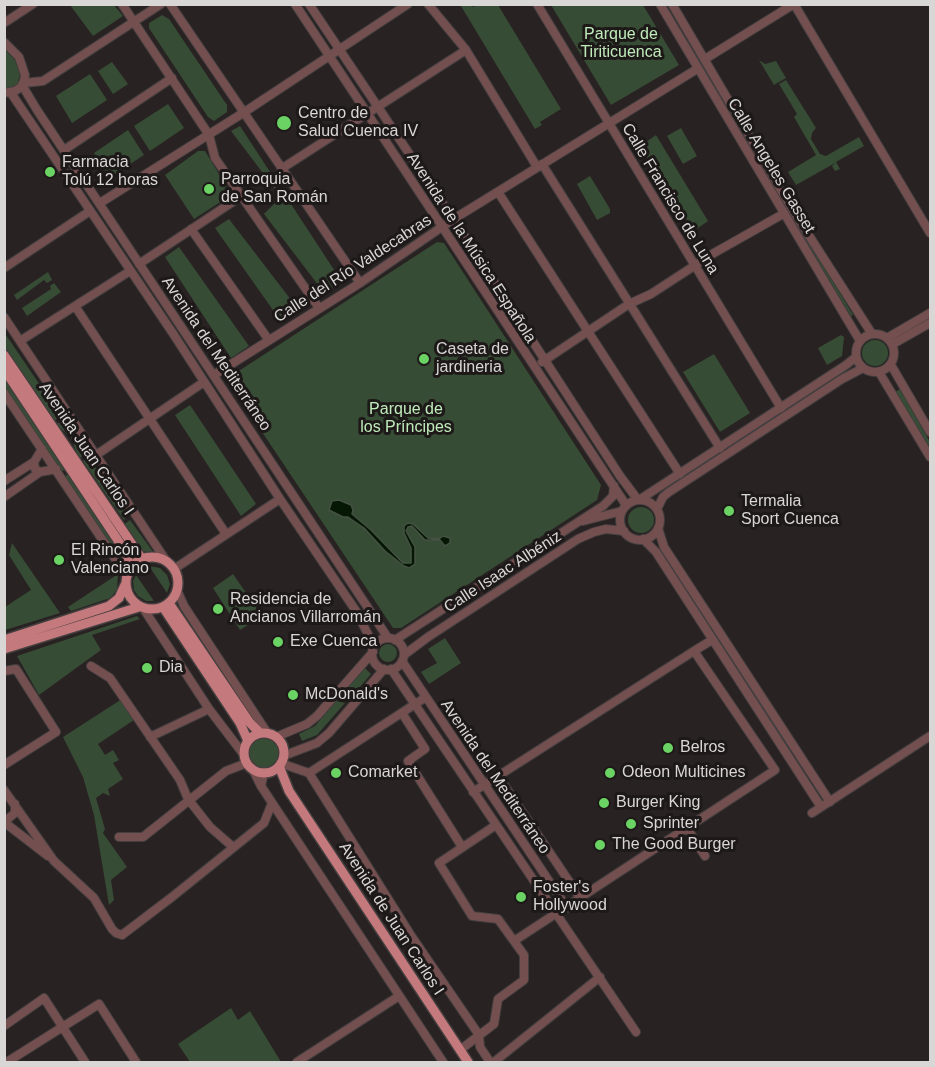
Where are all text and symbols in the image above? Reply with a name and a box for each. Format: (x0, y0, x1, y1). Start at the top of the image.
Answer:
park label: Parque de Tiriticuenca (580, 25, 662, 63)
street label: Calle Angeles Gasset (723, 95, 819, 237)
place label: Centro de Salud Cuenca IV (298, 104, 418, 142)
marker: Centro de Salud Cuenca IV (275, 114, 293, 132)
street label: Calle Francisco de Luna (617, 120, 723, 278)
street label: Avenida de la Música Española (402, 149, 540, 347)
place label: Farmacia Tolú 12 horas (62, 153, 158, 191)
marker: Farmacia Tolú 12 horas (43, 165, 57, 179)
place label: Parroquia de San Román (221, 170, 328, 208)
marker: Parroquia de San Román (202, 182, 216, 196)
street label: Calle del Río Valdecabras (271, 211, 435, 327)
street label: Avenida del Mediterráneo (157, 273, 275, 435)
place label: Caseta de jardineria (436, 340, 509, 378)
marker: Caseta de jardineria (417, 352, 431, 366)
street label: Avenida Juan Carlos I (34, 379, 138, 519)
park label: Parque de los Príncipes (360, 400, 452, 438)
place label: Termalia Sport Cuenca (741, 492, 839, 530)
marker: Termalia Sport Cuenca (722, 504, 736, 518)
street label: Calle Isaac Albéniz (441, 527, 565, 617)
place label: El Rincón Valenciano (71, 541, 149, 579)
marker: El Rincón Valenciano (52, 553, 66, 567)
place label: Residencia de Ancianos Villarromán (230, 590, 381, 628)
marker: Residencia de Ancianos Villarromán (211, 602, 225, 616)
place label: Exe Cuenca (290, 632, 377, 652)
marker: Exe Cuenca (271, 635, 285, 649)
place label: Dia (159, 658, 183, 678)
marker: Dia (140, 661, 154, 675)
place label: McDonald's (305, 685, 388, 705)
marker: McDonald's (286, 688, 300, 702)
street label: Avenida del Mediterráneo (436, 696, 554, 858)
place label: Belros (680, 738, 725, 758)
marker: Belros (661, 741, 675, 755)
place label: Comarket (348, 763, 417, 783)
place label: Odeon Multicines (622, 763, 746, 783)
marker: Comarket (329, 766, 343, 780)
marker: Odeon Multicines (603, 766, 617, 780)
place label: Burger King (616, 793, 700, 813)
marker: Burger King (597, 796, 611, 810)
place label: Sprinter (643, 814, 699, 834)
marker: Sprinter (624, 817, 638, 831)
place label: The Good Burger (612, 835, 736, 855)
marker: The Good Burger (593, 838, 607, 852)
street label: Avenida de Juan Carlos I (334, 839, 448, 999)
place label: Foster's Hollywood (533, 878, 607, 916)
marker: Foster's Hollywood (514, 890, 528, 904)

